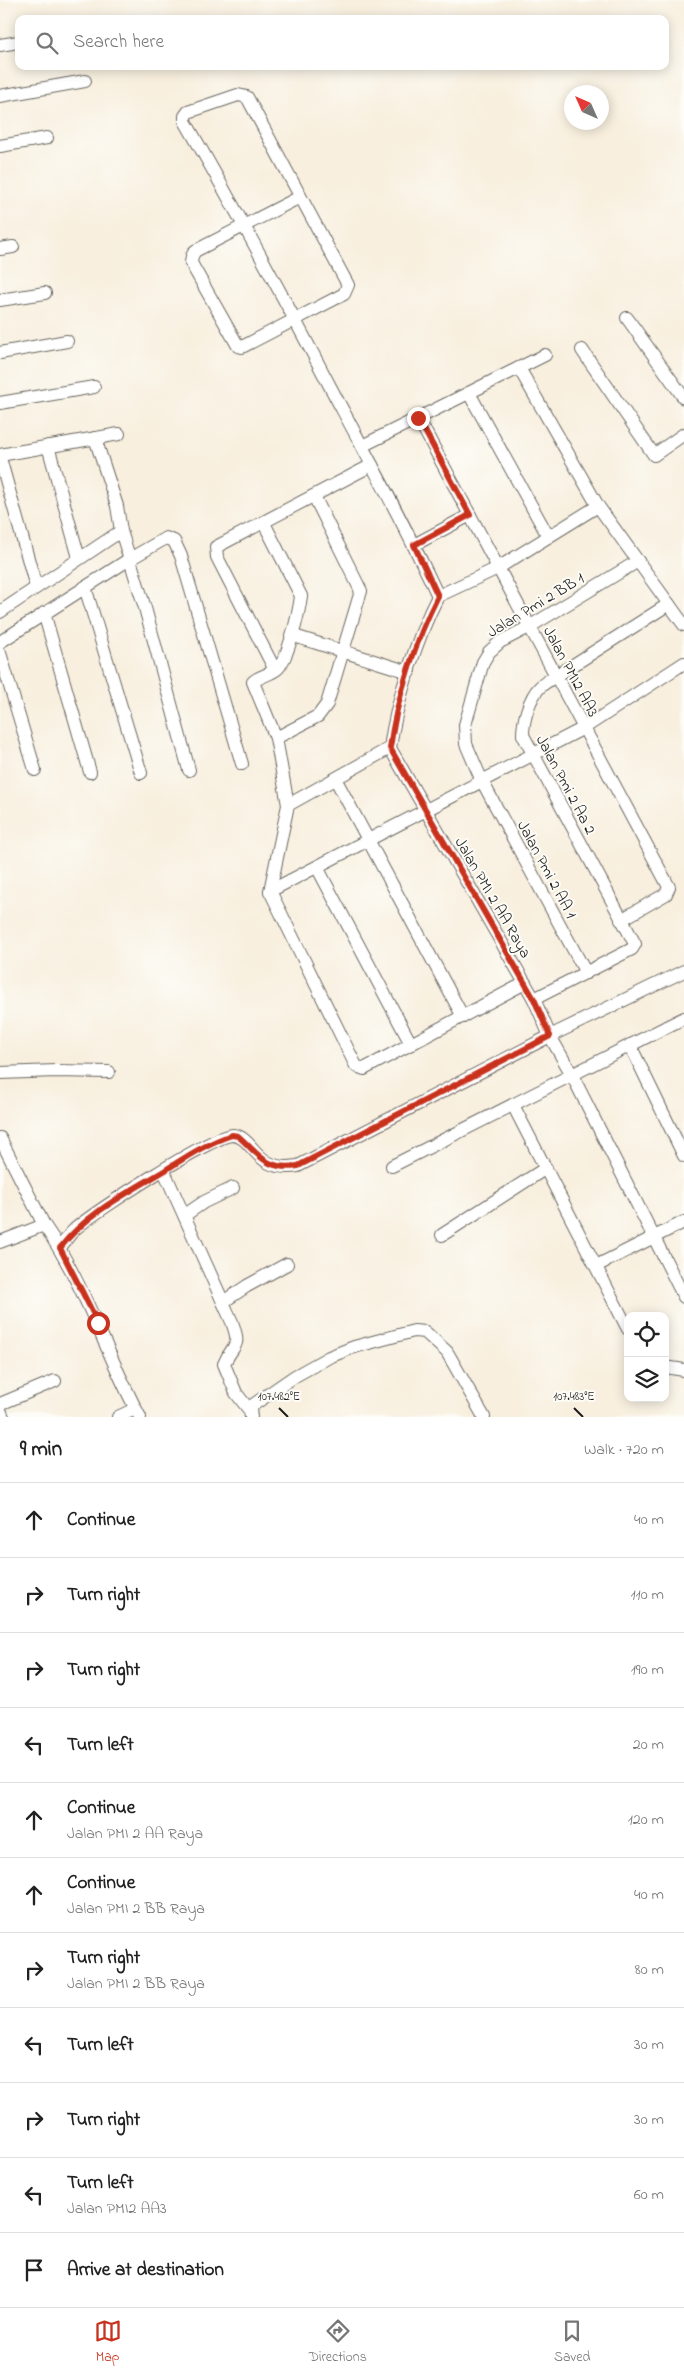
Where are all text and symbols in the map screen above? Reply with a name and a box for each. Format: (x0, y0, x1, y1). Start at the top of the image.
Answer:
search box (15, 15, 669, 70)
icon: search (33, 29, 61, 57)
text: Search here (73, 29, 164, 56)
north arrow (564, 85, 609, 130)
route end (407, 407, 430, 430)
street label: Jalan Pmi 2 BB 1 (483, 567, 589, 644)
street label: Jalan PMI2 AA3 (536, 622, 604, 722)
street label: Jalan Pmi 2 Aa 2 (529, 731, 602, 839)
street label: Jalan Pmi 2 AA 1 (510, 817, 582, 923)
street label: Jalan PMI 2 AA Raya (448, 833, 537, 963)
route start (87, 1312, 110, 1335)
map controls (624, 1312, 669, 1402)
button: locate (624, 1312, 669, 1357)
button: layers (624, 1357, 669, 1402)
text: 107.482°E (258, 1388, 300, 1406)
text: 107.483°E (553, 1388, 595, 1406)
text: 9 min (20, 1435, 62, 1465)
text: Walk · 720 m (584, 1438, 664, 1462)
icon: ahead (20, 1506, 48, 1534)
text: Continue (67, 1507, 135, 1534)
text: 40 m (634, 1508, 664, 1532)
icon: right (20, 1581, 48, 1609)
text: Turn right (67, 1582, 140, 1609)
text: 110 m (630, 1583, 664, 1607)
icon: right (20, 1656, 48, 1684)
text: Turn right (67, 1657, 140, 1684)
text: 190 m (631, 1658, 664, 1682)
icon: left (20, 1731, 48, 1759)
text: Turn left (67, 1732, 134, 1759)
text: 20 m (633, 1733, 664, 1757)
text: Continue (67, 1795, 135, 1822)
icon: ahead (20, 1806, 48, 1834)
text: 120 m (628, 1808, 664, 1832)
text: Jalan PMI 2 AA Raya (67, 1822, 203, 1846)
text: Continue (67, 1870, 135, 1897)
icon: ahead (20, 1881, 48, 1909)
text: 40 m (634, 1883, 664, 1907)
text: Jalan PMI 2 BB Raya (67, 1897, 205, 1921)
text: Turn right (67, 1945, 140, 1972)
icon: right (20, 1956, 48, 1984)
text: 80 m (635, 1958, 664, 1982)
text: Jalan PMI 2 BB Raya (67, 1972, 205, 1996)
icon: left (20, 2031, 48, 2059)
text: Turn left (67, 2032, 134, 2059)
text: 30 m (634, 2033, 664, 2057)
icon: right (20, 2106, 48, 2134)
text: Turn right (67, 2107, 140, 2134)
text: 30 m (634, 2108, 664, 2132)
text: Turn left (67, 2170, 134, 2197)
icon: left (20, 2181, 48, 2209)
text: 60 m (634, 2183, 664, 2207)
text: Jalan PMI2 AA3 (67, 2197, 167, 2221)
icon: arrive (20, 2256, 48, 2284)
text: Arrive at destination (67, 2257, 224, 2284)
tab: Map (94, 2317, 122, 2368)
tab: Directions (309, 2317, 367, 2368)
tab: Saved (554, 2317, 590, 2368)

